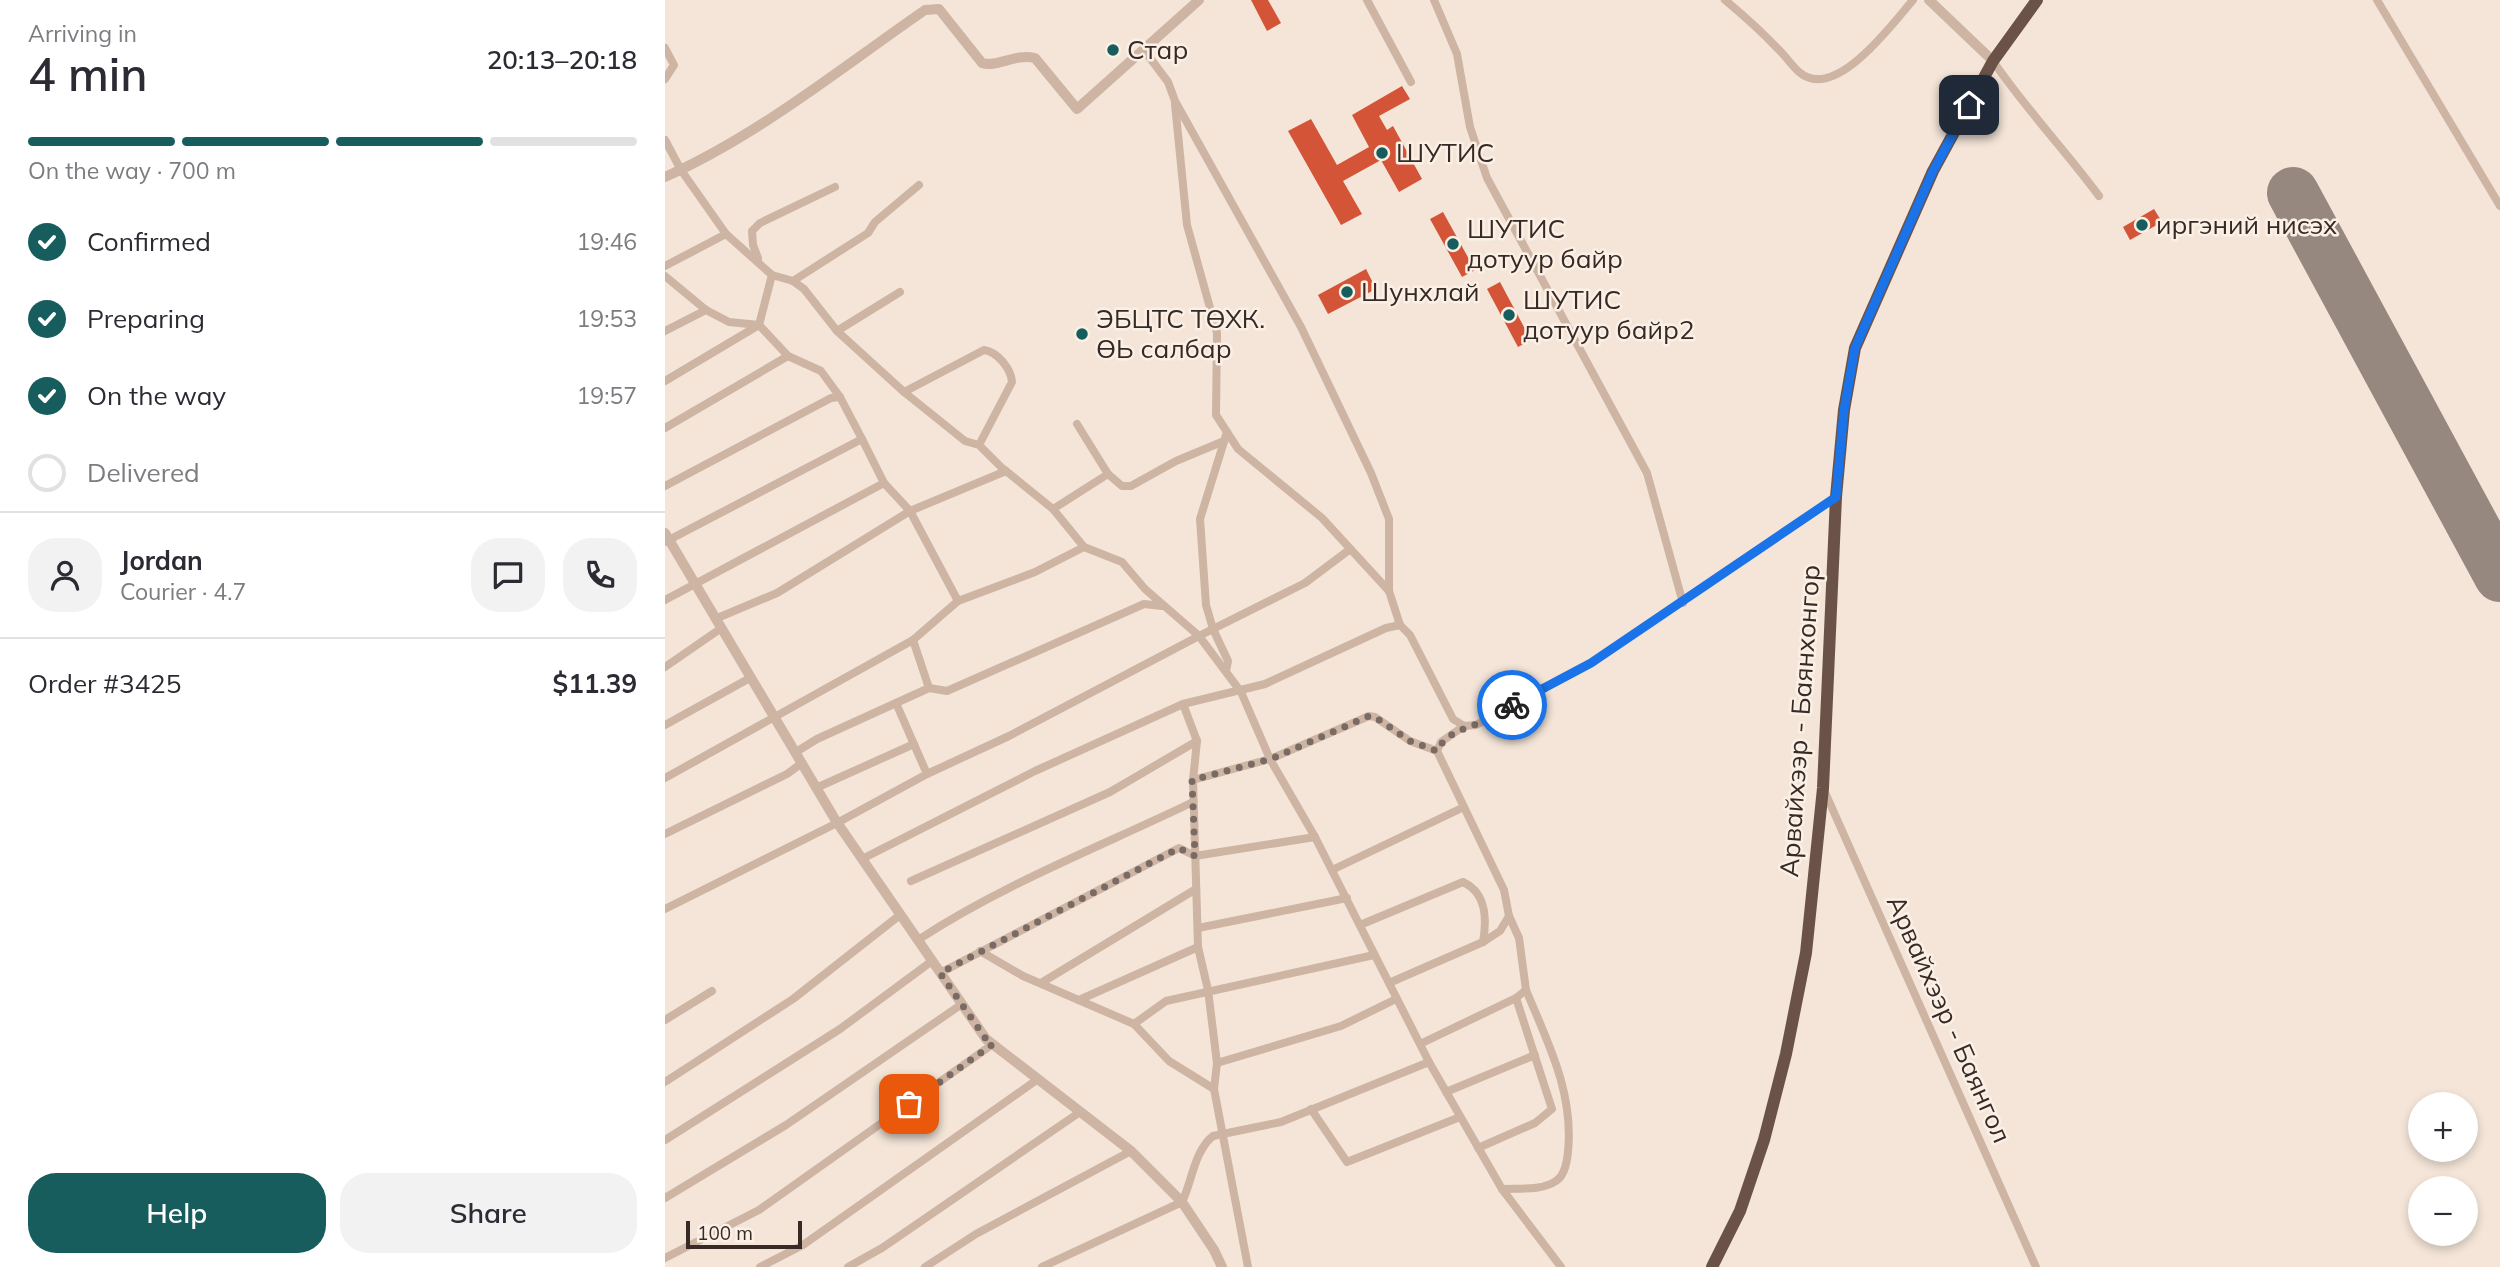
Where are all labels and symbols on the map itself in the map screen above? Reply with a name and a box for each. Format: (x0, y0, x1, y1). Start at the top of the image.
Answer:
place label: Стар (1127, 33, 1188, 66)
marker: Стар (1105, 42, 1121, 58)
pin (1939, 75, 1999, 135)
place label: ШУТИС (1396, 136, 1494, 169)
marker: ШУТИС (1374, 145, 1390, 161)
place label: иргэний нисэх (2156, 208, 2337, 241)
place label: ШУТИС дотуур байр (1467, 212, 1623, 275)
marker: иргэний нисэх (2134, 217, 2150, 233)
marker: ШУТИС дотуур байр (1445, 236, 1461, 252)
place label: Шунхлай (1361, 275, 1479, 308)
place label: ШУТИС дотуур байр2 (1523, 283, 1695, 346)
marker: Шунхлай (1339, 284, 1355, 300)
place label: ЭБЦТС ТӨХК. ӨЬ салбар (1096, 302, 1265, 365)
marker: ШУТИС дотуур байр2 (1501, 307, 1517, 323)
marker: ЭБЦТС ТӨХК. ӨЬ салбар (1074, 326, 1090, 342)
street label: Арвайхээр - Баянхонгор (1772, 564, 1827, 878)
courier (1477, 670, 1547, 740)
street label: Арвайхээр - Баянгол (1880, 890, 2019, 1148)
pin (879, 1074, 939, 1134)
scale bar (686, 1218, 801, 1250)

